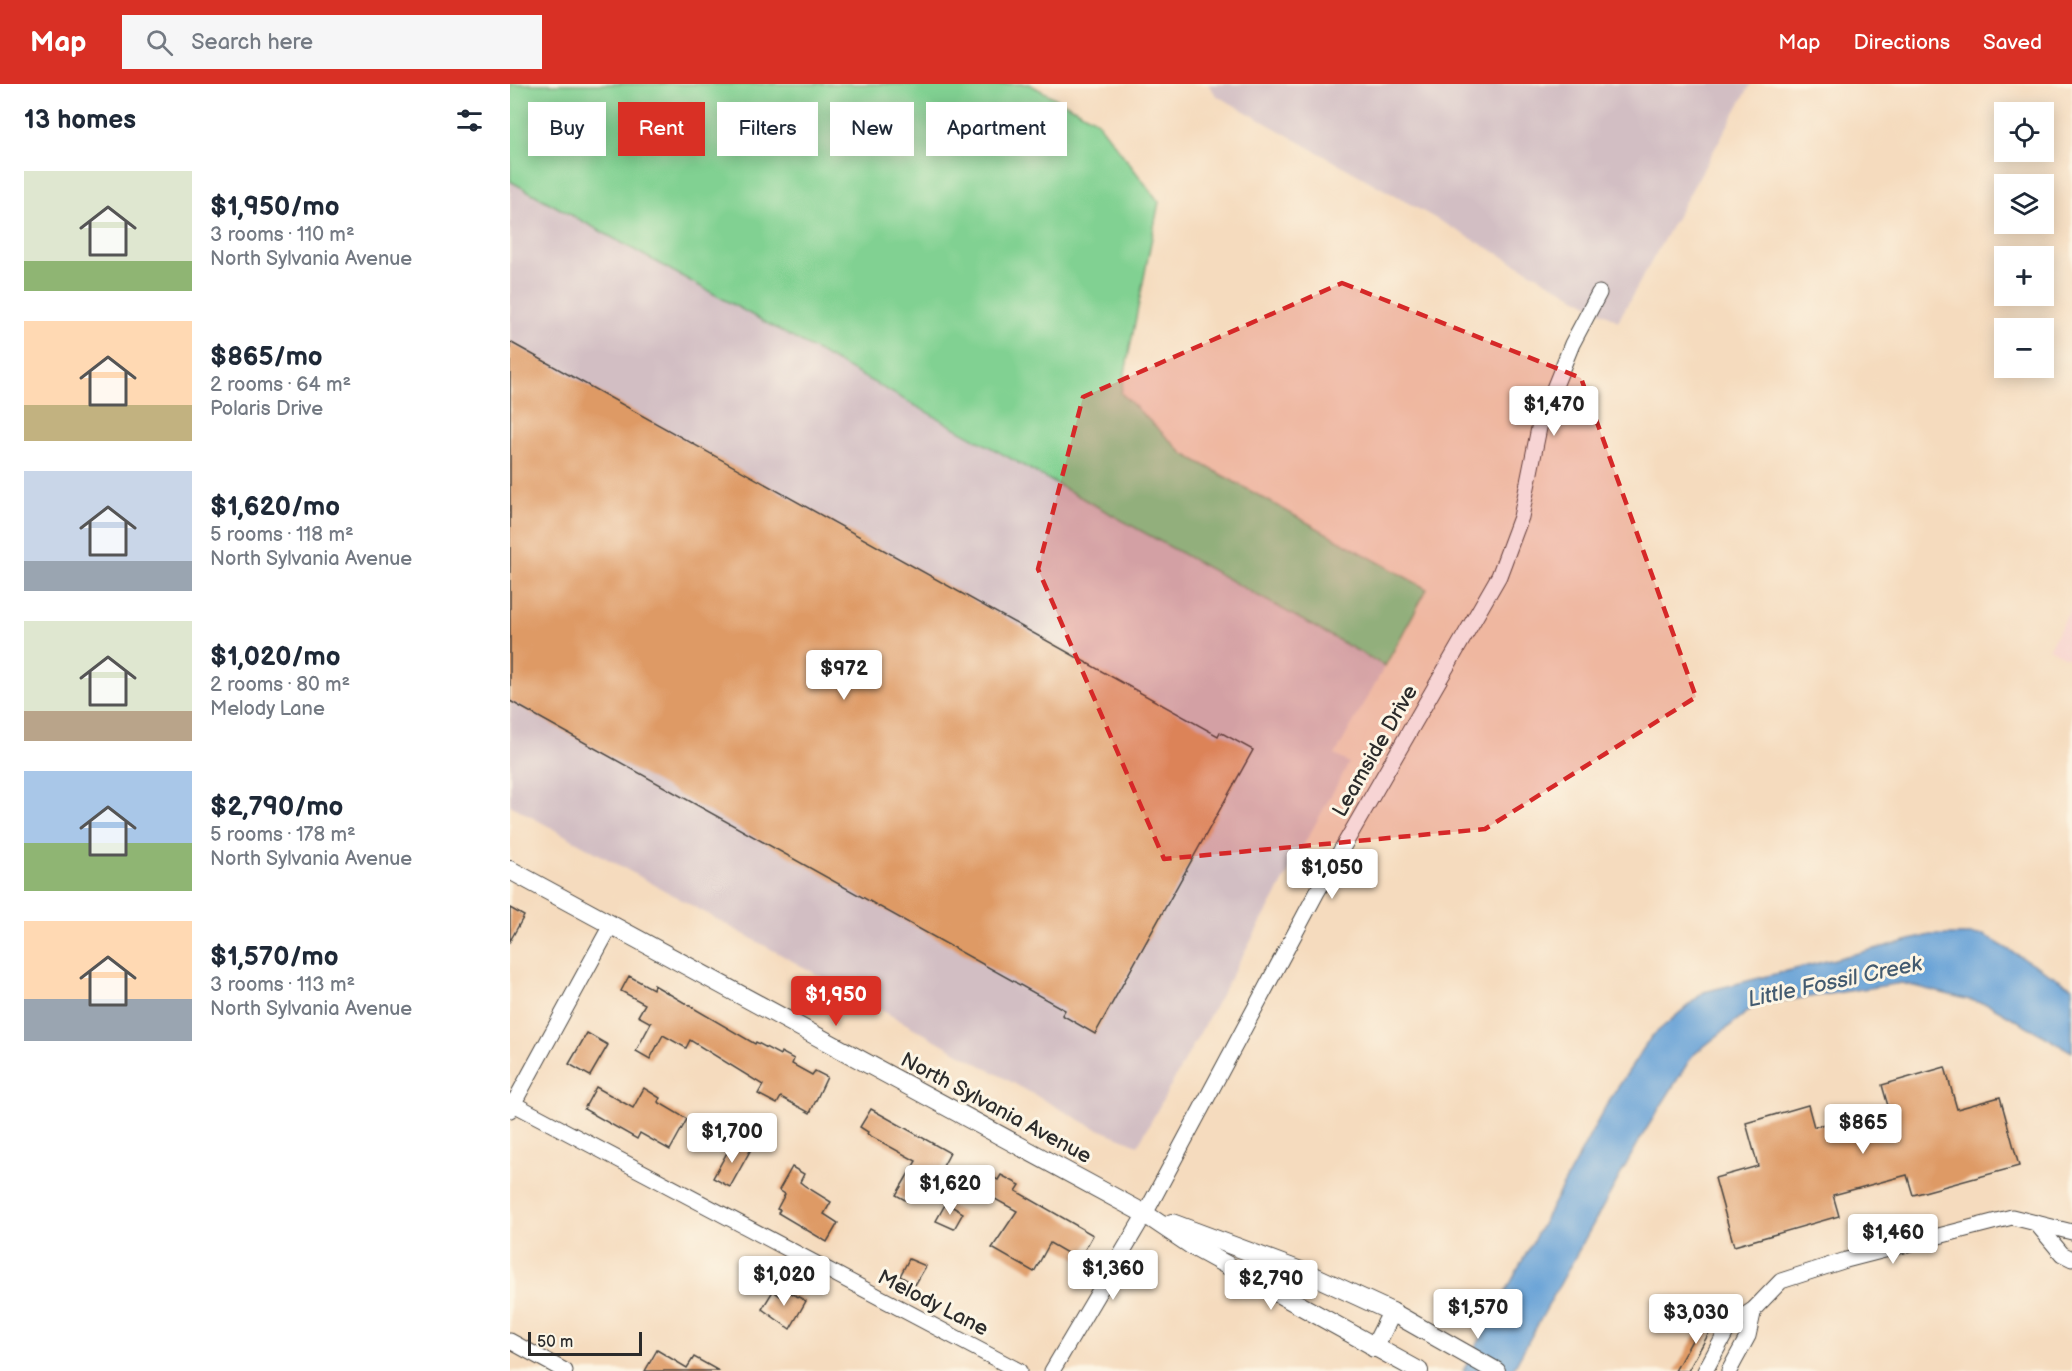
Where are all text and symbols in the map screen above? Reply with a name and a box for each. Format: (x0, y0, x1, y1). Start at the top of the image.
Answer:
search box (122, 15, 542, 69)
text: Map (30, 26, 86, 59)
icon: search (143, 26, 176, 59)
text: Search here (191, 29, 313, 56)
text: Map (1778, 30, 1821, 55)
text: Directions (1854, 30, 1950, 55)
text: Saved (1983, 30, 2042, 55)
chip: Buy (528, 102, 606, 156)
chip: Rent (618, 102, 705, 156)
chip: Filters (717, 102, 818, 156)
chip: New (830, 102, 914, 156)
chip: Apartment (926, 102, 1067, 156)
map controls (1994, 102, 2054, 378)
button: locate (1994, 102, 2054, 162)
icon: filters (453, 104, 486, 137)
text: 13 homes (24, 105, 136, 136)
button: layers (1994, 174, 2054, 234)
text: $1,950/mo (210, 192, 339, 223)
icon: home (72, 195, 144, 267)
text: 3 rooms · 110 m² (210, 223, 355, 247)
button: + (1994, 246, 2054, 306)
text: North Sylvania Avenue (210, 247, 412, 271)
button: − (1994, 318, 2054, 378)
text: $865/mo (210, 342, 323, 373)
icon: home (72, 345, 144, 417)
text: 2 rooms · 64 m² (210, 373, 351, 397)
pin: $1,470 (1505, 386, 1603, 437)
text: $1,470 (1523, 393, 1585, 417)
text: Polaris Drive (210, 397, 323, 421)
text: $1,620/mo (210, 492, 340, 523)
icon: home (72, 495, 144, 567)
text: 5 rooms · 118 m² (210, 523, 354, 547)
text: North Sylvania Avenue (210, 547, 412, 571)
text: $1,020/mo (210, 642, 341, 673)
icon: home (72, 645, 144, 717)
pin: $972 (808, 650, 880, 701)
text: $972 (820, 657, 868, 681)
text: 2 rooms · 80 m² (210, 673, 350, 697)
street label: Leamside Drive (1327, 681, 1423, 821)
text: Melody Lane (210, 697, 325, 721)
text: $2,790/mo (210, 792, 343, 823)
icon: home (72, 795, 144, 867)
text: 5 rooms · 178 m² (210, 823, 356, 847)
text: North Sylvania Avenue (210, 847, 412, 871)
pin: $1,050 (1283, 849, 1381, 900)
text: $1,050 (1301, 856, 1363, 880)
text: $1,570/mo (210, 942, 339, 973)
icon: home (72, 945, 144, 1017)
water label: Little Fossil Creek (1745, 950, 1926, 1014)
text: 3 rooms · 113 m² (210, 973, 355, 997)
pin: $1,950 (787, 976, 885, 1027)
text: $1,950 (805, 983, 867, 1007)
text: North Sylvania Avenue (210, 997, 412, 1021)
street label: North Sylvania Avenue (896, 1047, 1096, 1169)
pin: $865 (1827, 1104, 1899, 1155)
text: $865 (1839, 1111, 1887, 1135)
pin: $1,700 (683, 1113, 781, 1164)
text: $1,700 (701, 1120, 763, 1144)
pin: $1,620 (901, 1165, 999, 1216)
text: $1,620 (919, 1172, 981, 1196)
pin: $1,460 (1844, 1214, 1942, 1265)
text: $1,460 (1862, 1221, 1924, 1245)
pin: $1,360 (1064, 1250, 1162, 1301)
pin: $1,020 (735, 1256, 833, 1307)
text: $1,360 (1082, 1257, 1144, 1281)
pin: $2,790 (1222, 1260, 1320, 1311)
text: $1,020 (753, 1263, 815, 1287)
street label: Melody Lane (874, 1265, 992, 1341)
text: $2,790 (1239, 1267, 1303, 1291)
pin: $1,570 (1429, 1289, 1527, 1340)
pin: $3,030 (1647, 1294, 1745, 1345)
text: $1,570 (1447, 1296, 1509, 1320)
text: $3,030 (1663, 1301, 1729, 1325)
scale bar (528, 1329, 642, 1356)
text: 50 m (537, 1333, 573, 1352)

